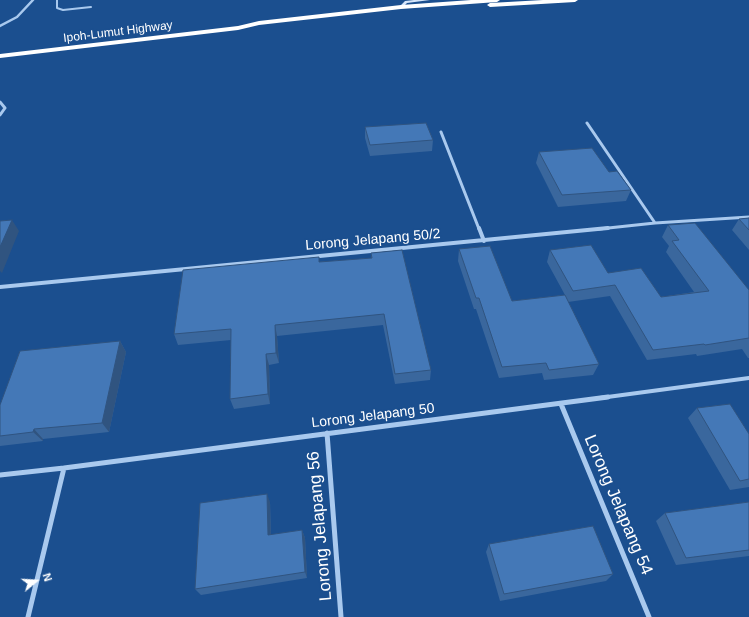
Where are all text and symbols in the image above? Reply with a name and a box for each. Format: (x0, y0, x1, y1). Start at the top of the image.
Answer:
street label: Ipoh-Lumut Highway (63, 18, 173, 46)
street label: Lorong Jelapang 50/2 (305, 226, 441, 254)
street label: Lorong Jelapang 50 (311, 400, 435, 432)
street label: Lorong Jelapang 54 (579, 432, 657, 578)
street label: Lorong Jelapang 56 (303, 450, 337, 602)
north arrow (16, 561, 56, 601)
text: N (40, 572, 54, 583)

